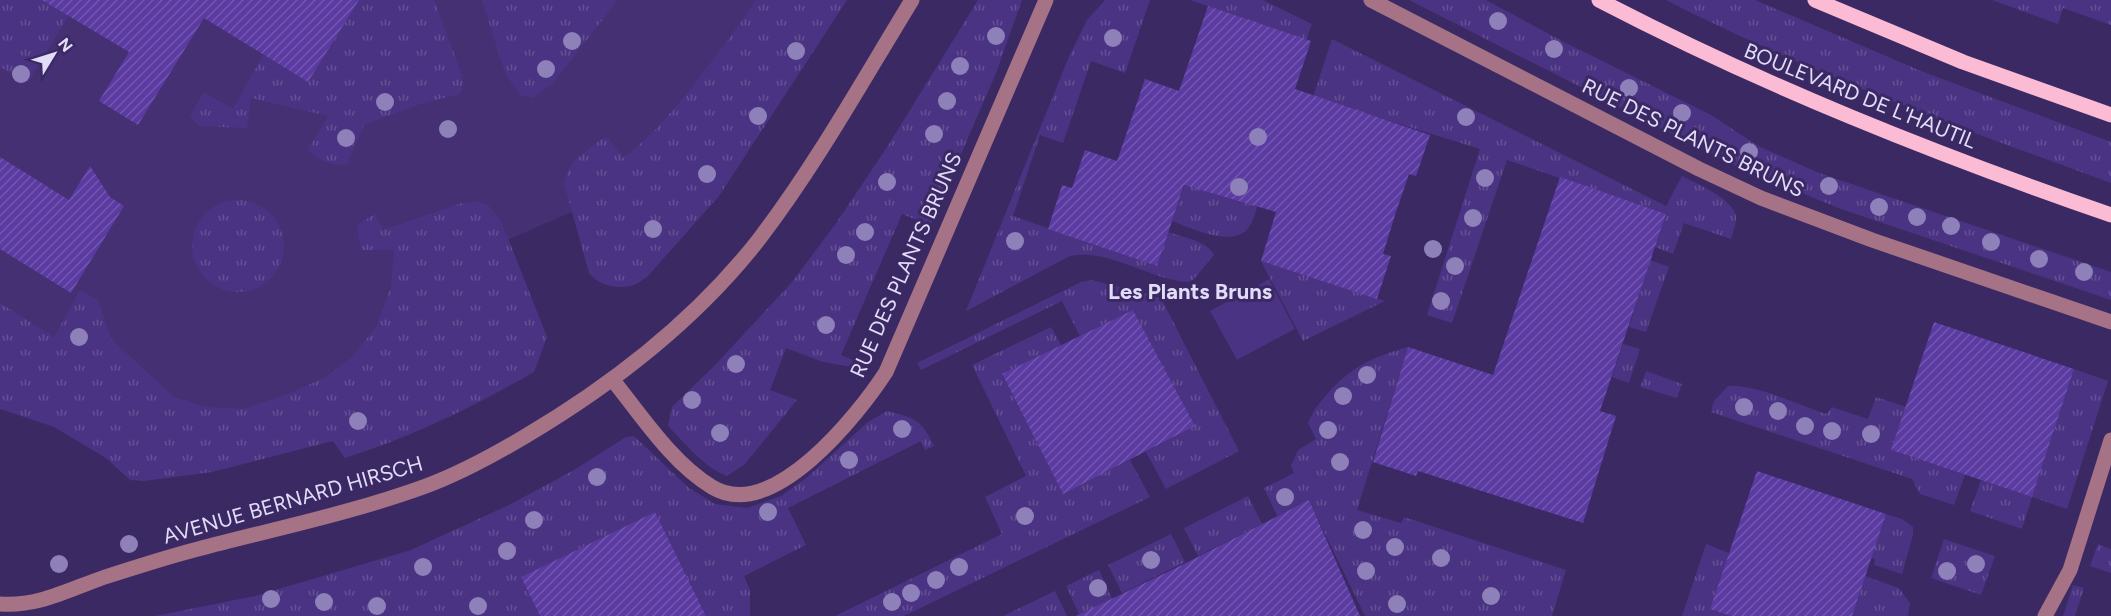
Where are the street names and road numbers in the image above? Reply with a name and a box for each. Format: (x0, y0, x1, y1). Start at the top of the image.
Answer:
street label: BOULEVARD DE L'HAUTIL (1741, 37, 1980, 154)
street label: RUE DES PLANTS BRUNS (1578, 73, 1808, 202)
street label: RUE DES PLANTS BRUNS (845, 148, 967, 381)
street label: AVENUE BERNARD HIRSCH (160, 450, 426, 549)

